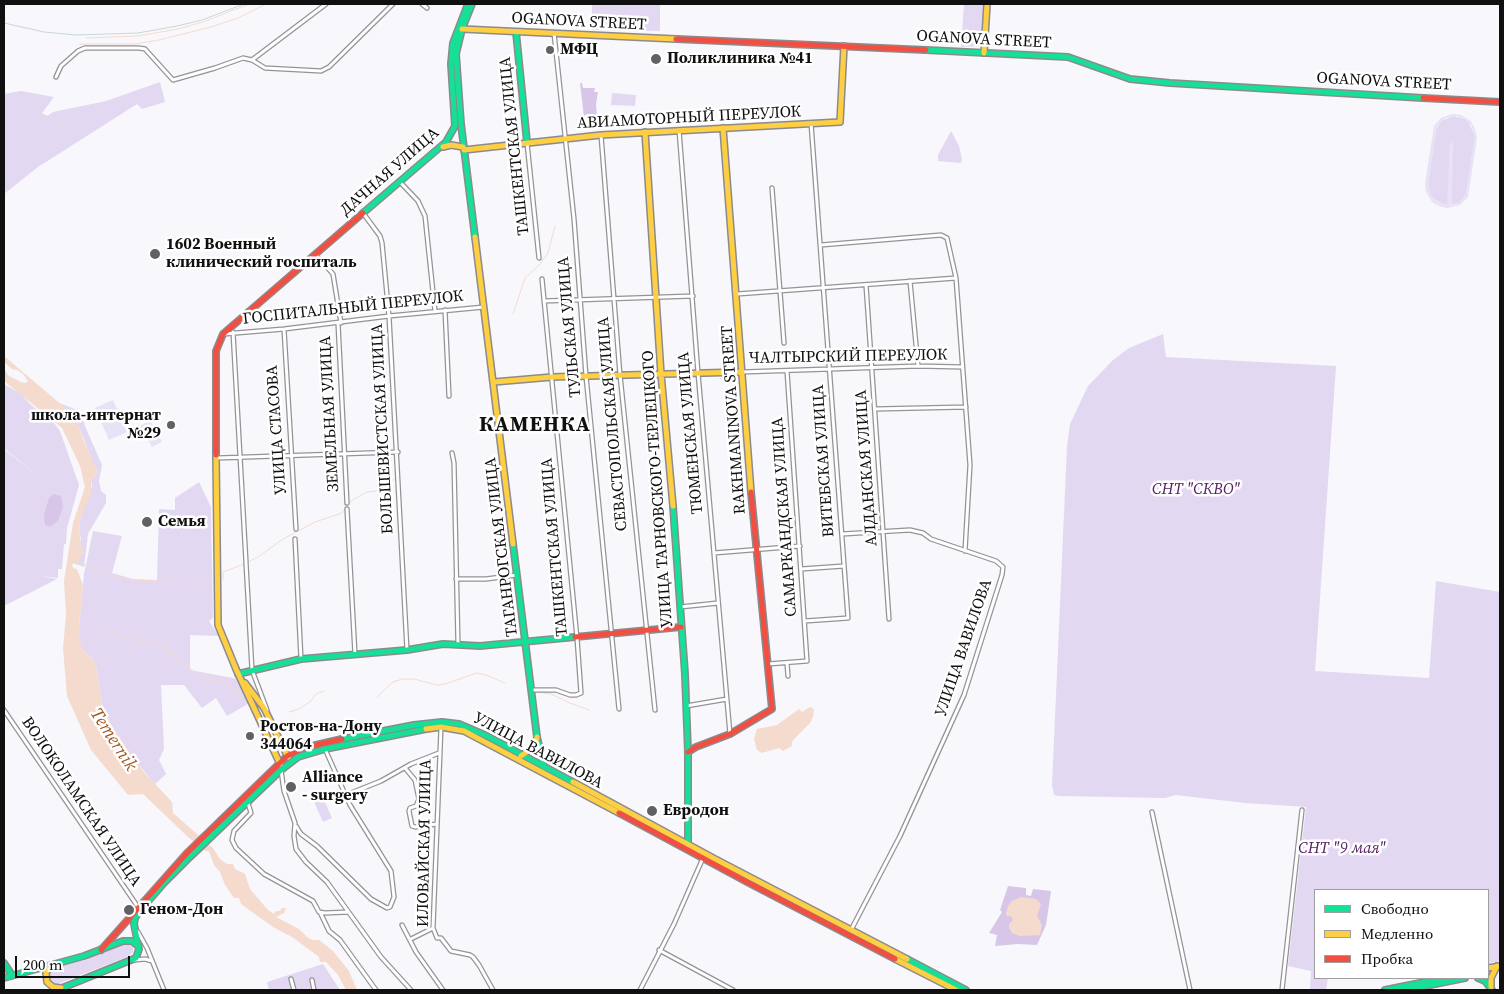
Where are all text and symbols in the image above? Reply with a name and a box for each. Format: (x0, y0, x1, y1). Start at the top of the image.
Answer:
street label: OGANOVA STREET (511, 9, 647, 35)
street label: OGANOVA STREET (916, 27, 1052, 53)
place label: МФЦ (560, 40, 598, 60)
marker: МФЦ (544, 44, 556, 56)
place label: Поликлиника №41 (667, 49, 813, 69)
marker: Поликлиника №41 (649, 52, 663, 66)
street label: ТАШКЕНТСКАЯ УЛИЦА (496, 56, 534, 236)
street label: OGANOVA STREET (1316, 69, 1452, 95)
street label: АВИАМОТОРНЫЙ ПЕРЕУЛОК (576, 103, 802, 133)
street label: ДАЧНАЯ УЛИЦА (337, 124, 443, 220)
place label: 1602 Военный клинический госпиталь (166, 235, 357, 273)
marker: 1602 Военный клинический госпиталь (148, 247, 162, 261)
street label: ТУЛЬСКАЯ УЛИЦА (554, 256, 586, 398)
street label: ГОСПИТАЛЬНЫЙ ПЕРЕУЛОК (242, 287, 464, 329)
street label: СЕВАСТОПОЛЬСКАЯ УЛИЦА (594, 316, 632, 532)
street label: БОЛЬШЕВИСТСКАЯ УЛИЦА (368, 323, 398, 535)
street label: RAKHMANINOVA STREET (718, 325, 750, 515)
street label: ЗЕМЕЛЬНАЯ УЛИЦА (316, 335, 344, 493)
street label: ЧАЛТЫРСКИЙ ПЕРЕУЛОК (748, 346, 948, 368)
street label: УЛИЦА ТАРНОВСКОГО-ТЕРЛЕЦКОГО (639, 350, 677, 628)
street label: ТЮМЕНСКАЯ УЛИЦА (674, 351, 708, 515)
street label: УЛИЦА СТАСОВА (263, 365, 291, 495)
street label: ВИТЕБСКАЯ УЛИЦА (809, 384, 839, 538)
street label: АЛДАНСКАЯ УЛИЦА (852, 389, 882, 547)
place label: школа-интернат №29 (31, 406, 161, 444)
district label: КАМЕНКА (478, 413, 592, 439)
street label: САМАРКАНДСКАЯ УЛИЦА (768, 416, 802, 618)
marker: школа-интернат №29 (165, 419, 177, 431)
street label: ТАГАНРОГСКАЯ УЛИЦА (481, 456, 523, 638)
street label: ТАШКЕНТСКАЯ УЛИЦА (538, 457, 572, 637)
park label: СНТ "СКВО" (1152, 480, 1240, 500)
place label: Семья (158, 512, 206, 532)
marker: Семья (140, 515, 154, 529)
street label: УЛИЦА ВАВИЛОВА (931, 577, 997, 719)
water label: Temernik (85, 705, 141, 775)
street label: УЛИЦА ВАВИЛОВА (470, 709, 606, 793)
street label: ВОЛОКОЛАМСКАЯ УЛИЦА (17, 714, 145, 890)
place label: Ростов-на-Дону 344064 (260, 717, 382, 755)
marker: Ростов-на-Дону 344064 (244, 730, 256, 742)
street label: ИЛОВАЙСКАЯ УЛИЦА (414, 759, 436, 927)
place label: Alliance - surgery (302, 768, 368, 806)
marker: Alliance - surgery (284, 780, 298, 794)
place label: Евродон (663, 801, 729, 821)
marker: Евродон (645, 804, 659, 818)
park label: СНТ "9 мая" (1298, 839, 1386, 859)
legend (1314, 889, 1489, 979)
text: Свободно (1361, 898, 1429, 919)
place label: Геном-Дон (140, 900, 223, 920)
marker: Геном-Дон (122, 903, 136, 917)
text: Медленно (1361, 923, 1433, 944)
scale bar (18, 946, 132, 978)
text: Пробка (1361, 948, 1413, 969)
text: 200 m (23, 954, 63, 975)

